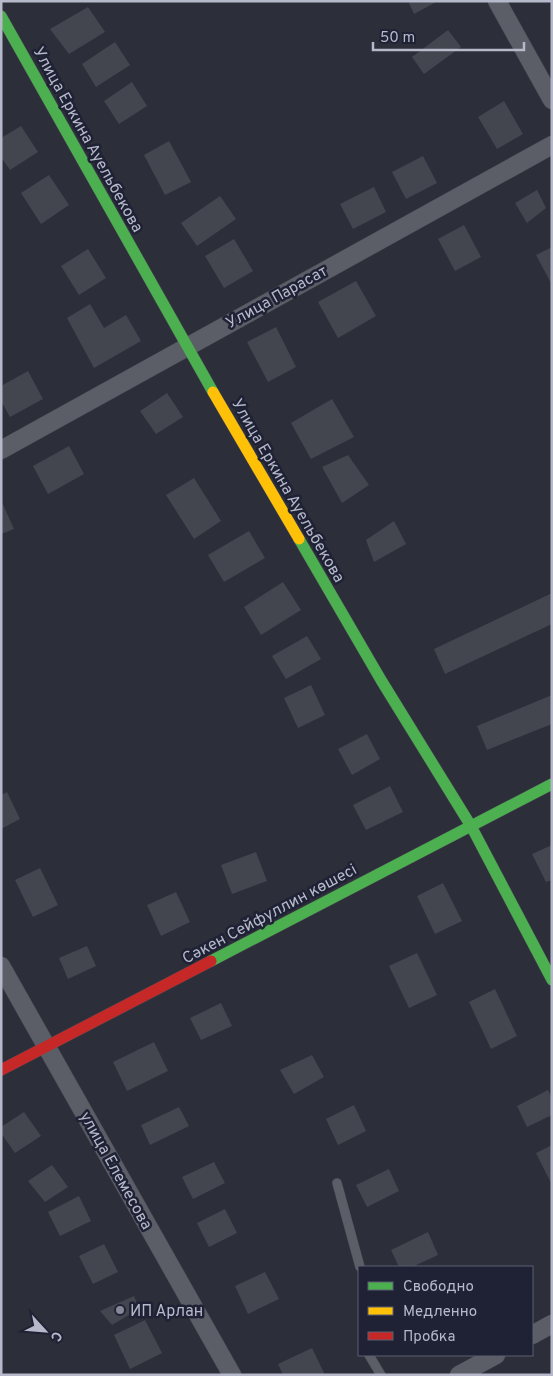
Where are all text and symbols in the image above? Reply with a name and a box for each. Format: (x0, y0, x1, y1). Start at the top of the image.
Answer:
scale bar (373, 20, 524, 52)
text: 50 m (380, 29, 415, 48)
street label: Улица Еркина Ауельбекова (28, 44, 147, 236)
street label: Улица Парасат (223, 262, 331, 334)
street label: Улица Еркина Ауельбекова (226, 395, 348, 587)
street label: Сәкен Сейфуллин көшесі (179, 860, 361, 969)
street label: улица Елемесова (74, 1108, 156, 1234)
legend (358, 1266, 533, 1356)
text: Свободно (403, 1278, 474, 1297)
place label: ИП Арлан (130, 1302, 203, 1322)
text: Медленно (403, 1303, 477, 1322)
marker: ИП Арлан (114, 1304, 126, 1316)
north arrow (20, 1306, 70, 1356)
text: С (46, 1328, 65, 1344)
text: Пробка (403, 1328, 455, 1347)

